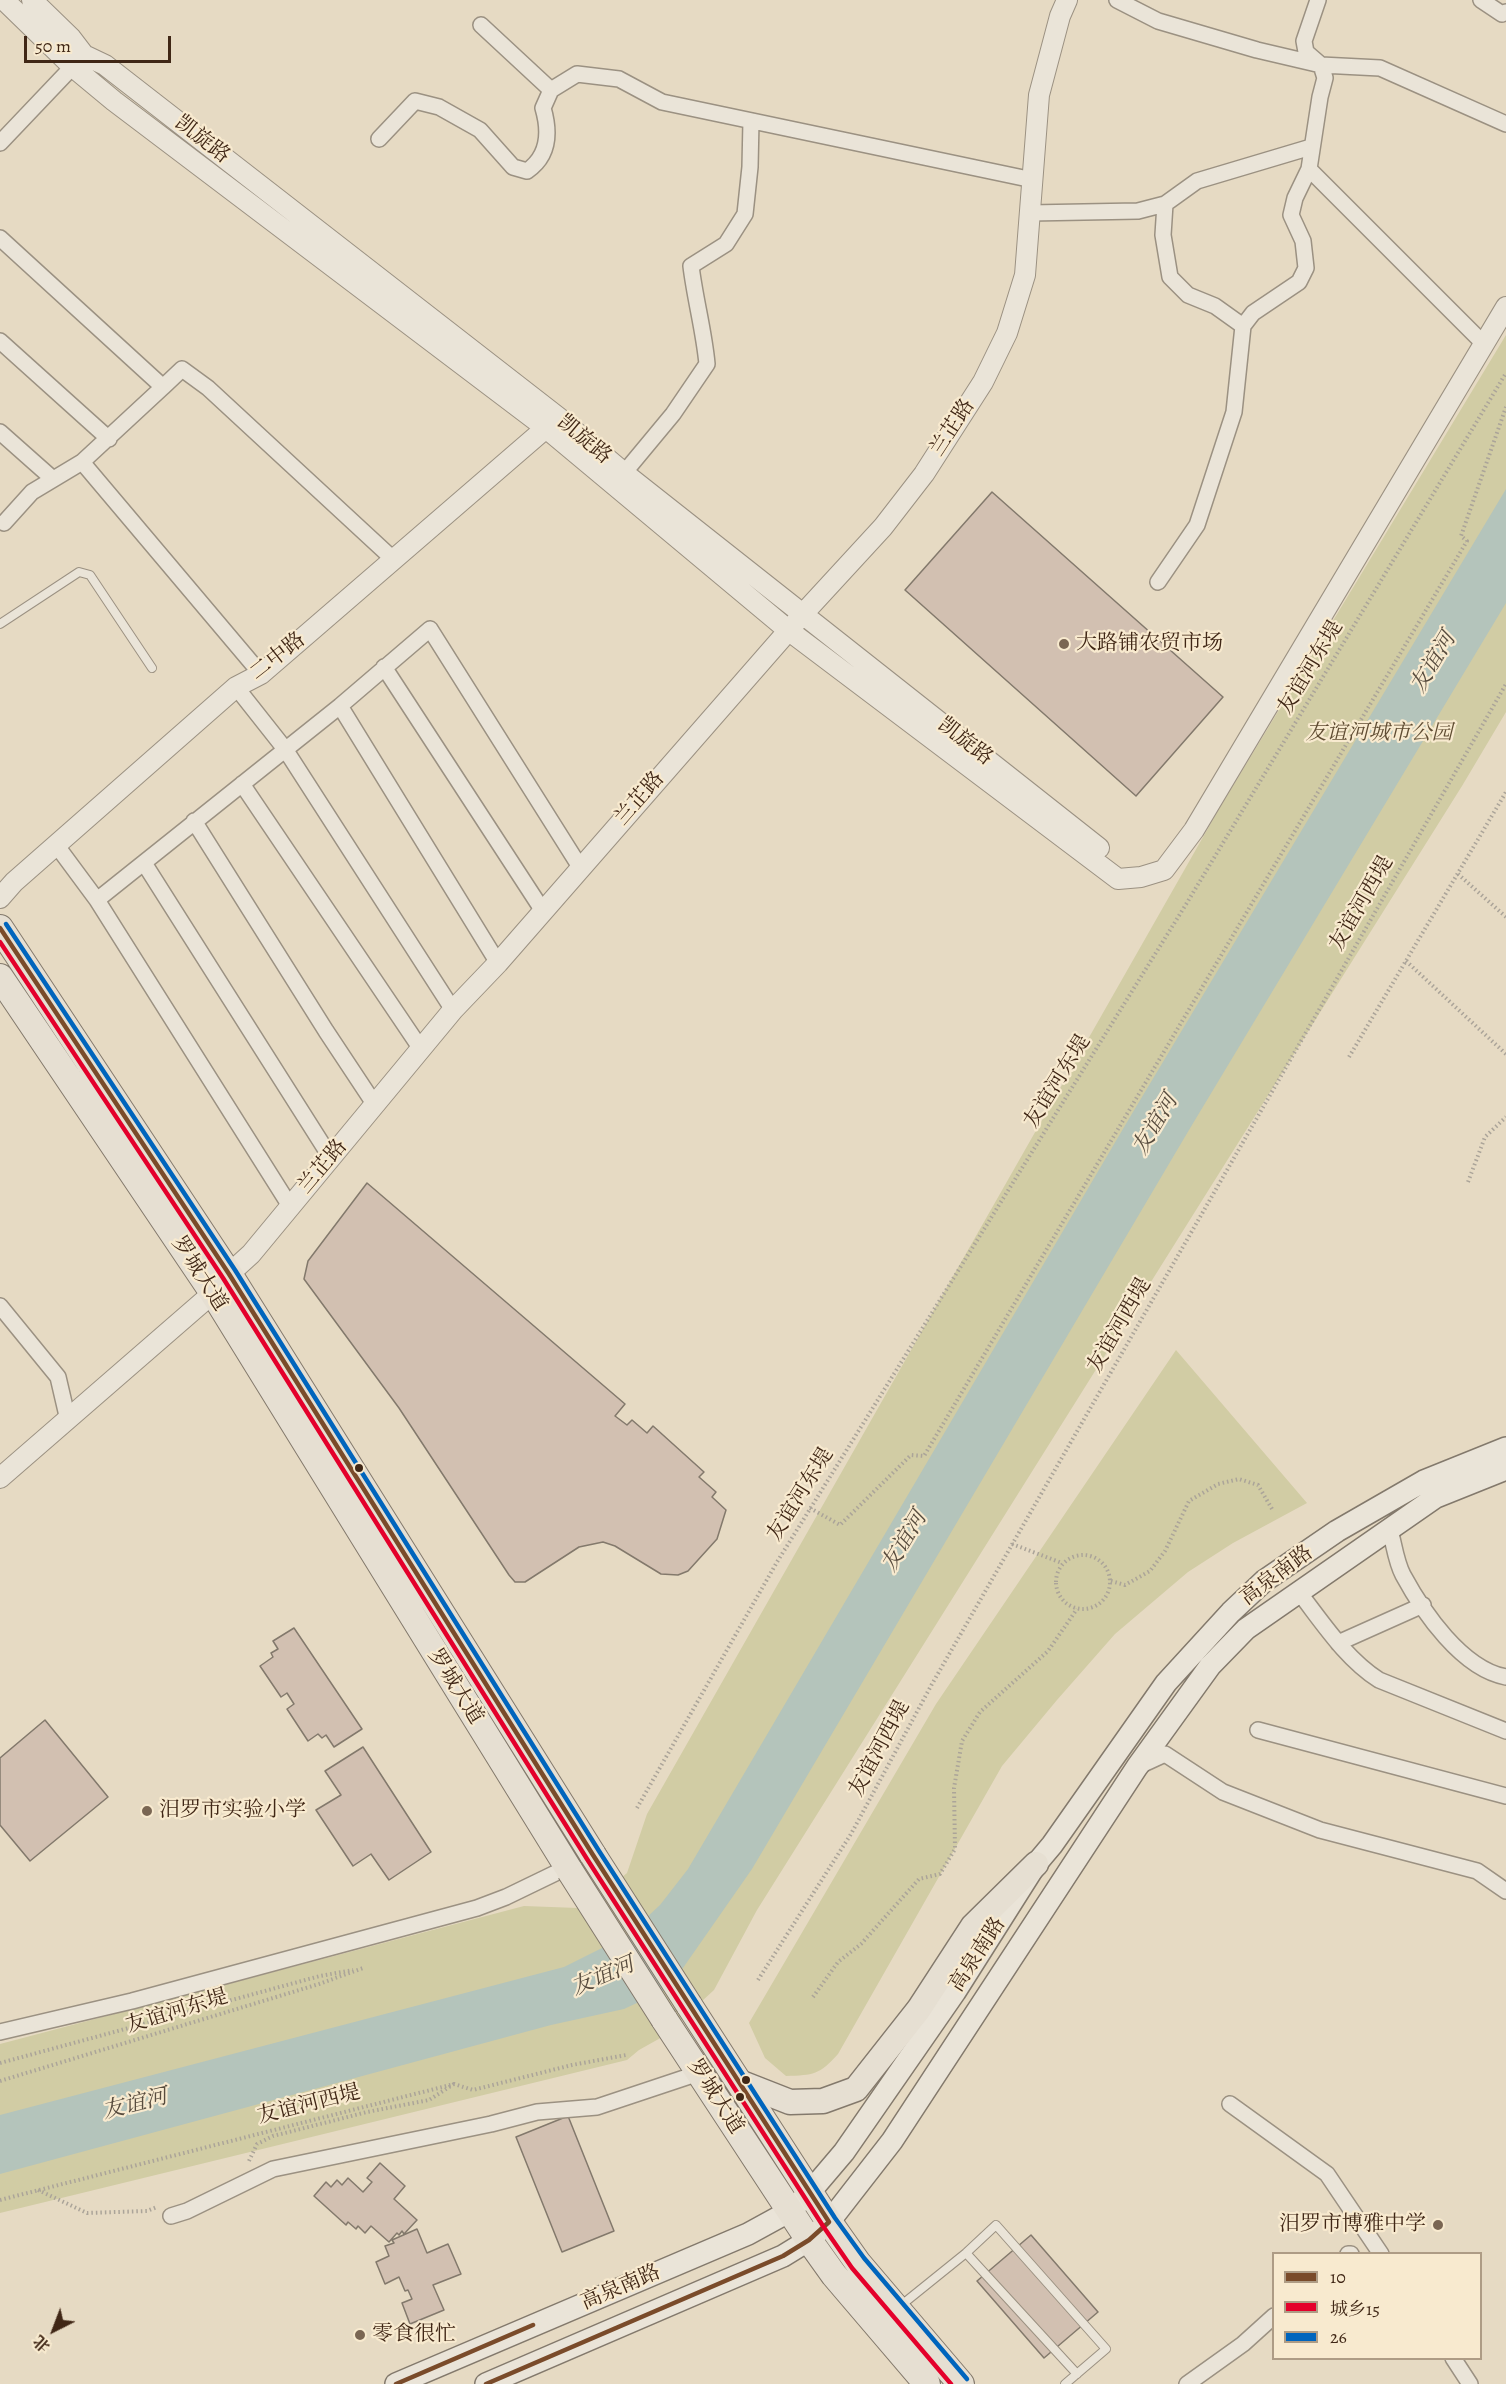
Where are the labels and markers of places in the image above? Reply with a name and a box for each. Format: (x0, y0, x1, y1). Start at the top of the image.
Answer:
place label: 大路铺农贸市场 (1076, 631, 1223, 657)
marker: 大路铺农贸市场 (1057, 637, 1071, 651)
unlabelled marker (353, 1462, 365, 1474)
place label: 汨罗市实验小学 (159, 1798, 306, 1824)
marker: 汨罗市实验小学 (140, 1804, 154, 1818)
unlabelled marker (740, 2074, 752, 2086)
unlabelled marker (734, 2091, 746, 2103)
place label: 汨罗市博雅中学 (1279, 2212, 1426, 2238)
marker: 汨罗市博雅中学 (1431, 2218, 1445, 2232)
place label: 零食很忙 (372, 2322, 456, 2348)
marker: 零食很忙 (353, 2328, 367, 2342)

